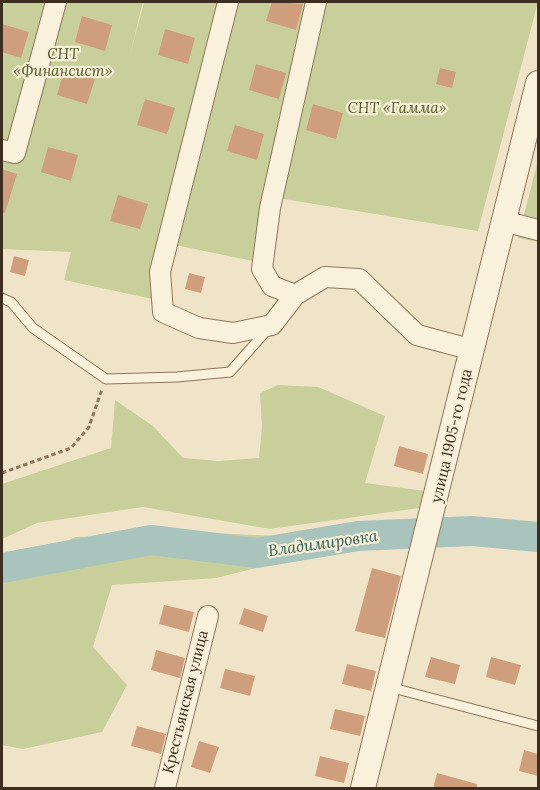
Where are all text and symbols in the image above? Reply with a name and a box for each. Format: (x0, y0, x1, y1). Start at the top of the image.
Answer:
park label: СНТ «Финансист» (13, 46, 113, 81)
park label: СНТ «Гамма» (348, 100, 446, 118)
street label: улица 1905-го года (428, 367, 476, 505)
water label: Владимировка (267, 527, 379, 561)
street label: Крестьянская улица (160, 629, 212, 775)

